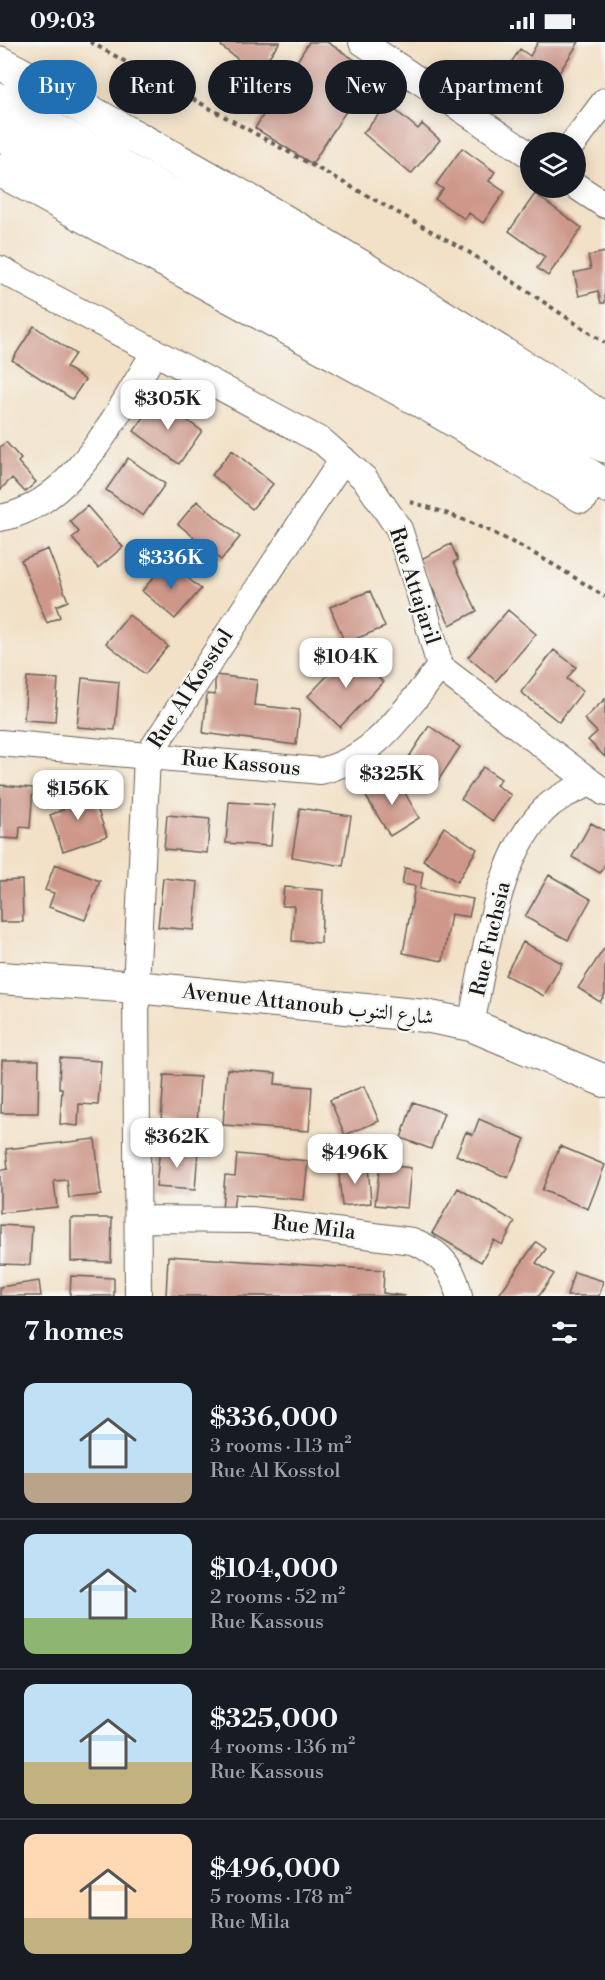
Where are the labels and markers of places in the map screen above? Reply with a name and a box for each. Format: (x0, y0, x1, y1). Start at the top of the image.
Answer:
pin: $305K (126, 380, 210, 431)
pin: $336K (129, 539, 213, 590)
pin: $104K (304, 638, 388, 689)
pin: $325K (350, 755, 434, 806)
pin: $156K (36, 770, 120, 821)
pin: $362K (135, 1118, 219, 1169)
pin: $496K (313, 1134, 397, 1185)

